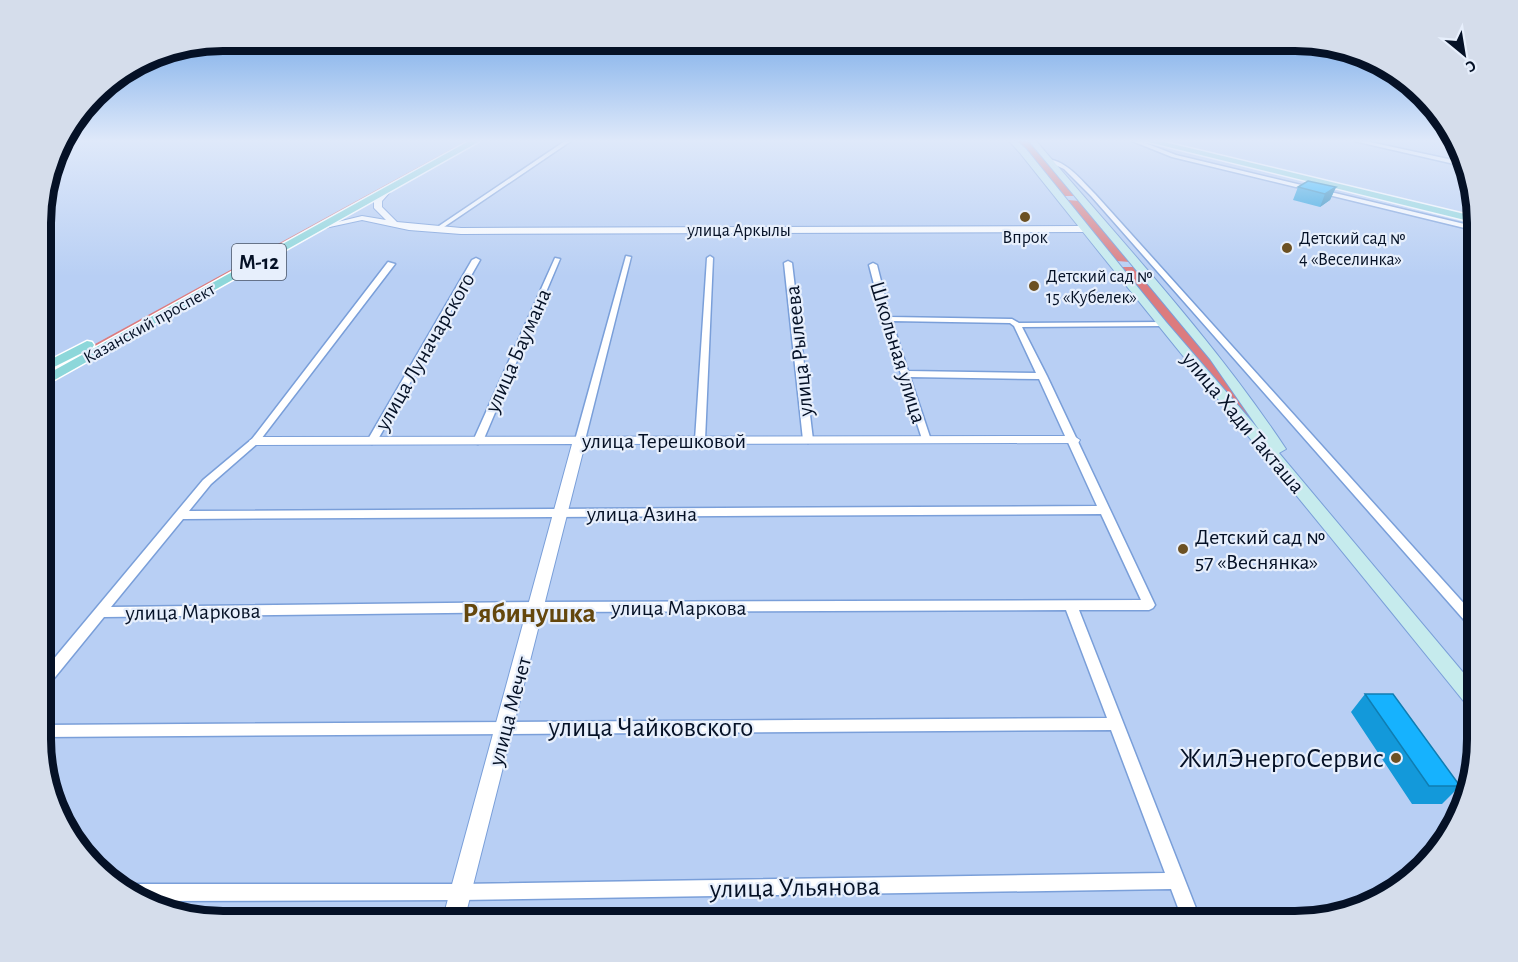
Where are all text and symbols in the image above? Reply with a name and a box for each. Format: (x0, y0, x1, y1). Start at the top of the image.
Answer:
north arrow (1434, 24, 1494, 84)
text: С (1463, 57, 1479, 75)
marker: Впрок (1018, 210, 1032, 224)
street label: улица Аркылы (686, 222, 791, 240)
place label: Впрок (1002, 229, 1048, 247)
place label: Детский сад № 4 «Веселинка» (1299, 230, 1406, 269)
marker: Детский сад № 4 «Веселинка» (1280, 241, 1294, 255)
road number: М-12 (232, 244, 286, 280)
place label: Детский сад № 15 «Кубелек» (1046, 268, 1153, 307)
street label: улица Луначарского (370, 269, 479, 435)
street label: Школьная улица (866, 279, 930, 426)
marker: Детский сад № 15 «Кубелек» (1027, 279, 1041, 293)
street label: Казанский проспект (81, 280, 219, 367)
street label: улица Рылеева (781, 284, 817, 419)
street label: улица Баумана (480, 285, 555, 417)
street label: улица Хади Такташа (1177, 347, 1309, 498)
street label: улица Терешковой (581, 430, 746, 452)
street label: улица Азина (586, 503, 697, 525)
place label: Детский сад № 57 «Веснянка» (1195, 526, 1325, 573)
marker: Детский сад № 57 «Веснянка» (1176, 542, 1190, 556)
street label: улица Маркова (610, 597, 747, 619)
street label: улица Маркова (124, 600, 261, 624)
district label: Рябинушка (462, 600, 596, 628)
street label: улица Мечет (485, 653, 535, 769)
street label: улица Чайковского (548, 714, 753, 742)
place label: ЖилЭнергоСервис (1179, 745, 1384, 772)
marker: ЖилЭнергоСервис (1389, 751, 1403, 765)
street label: улица Ульянова (709, 873, 880, 904)

